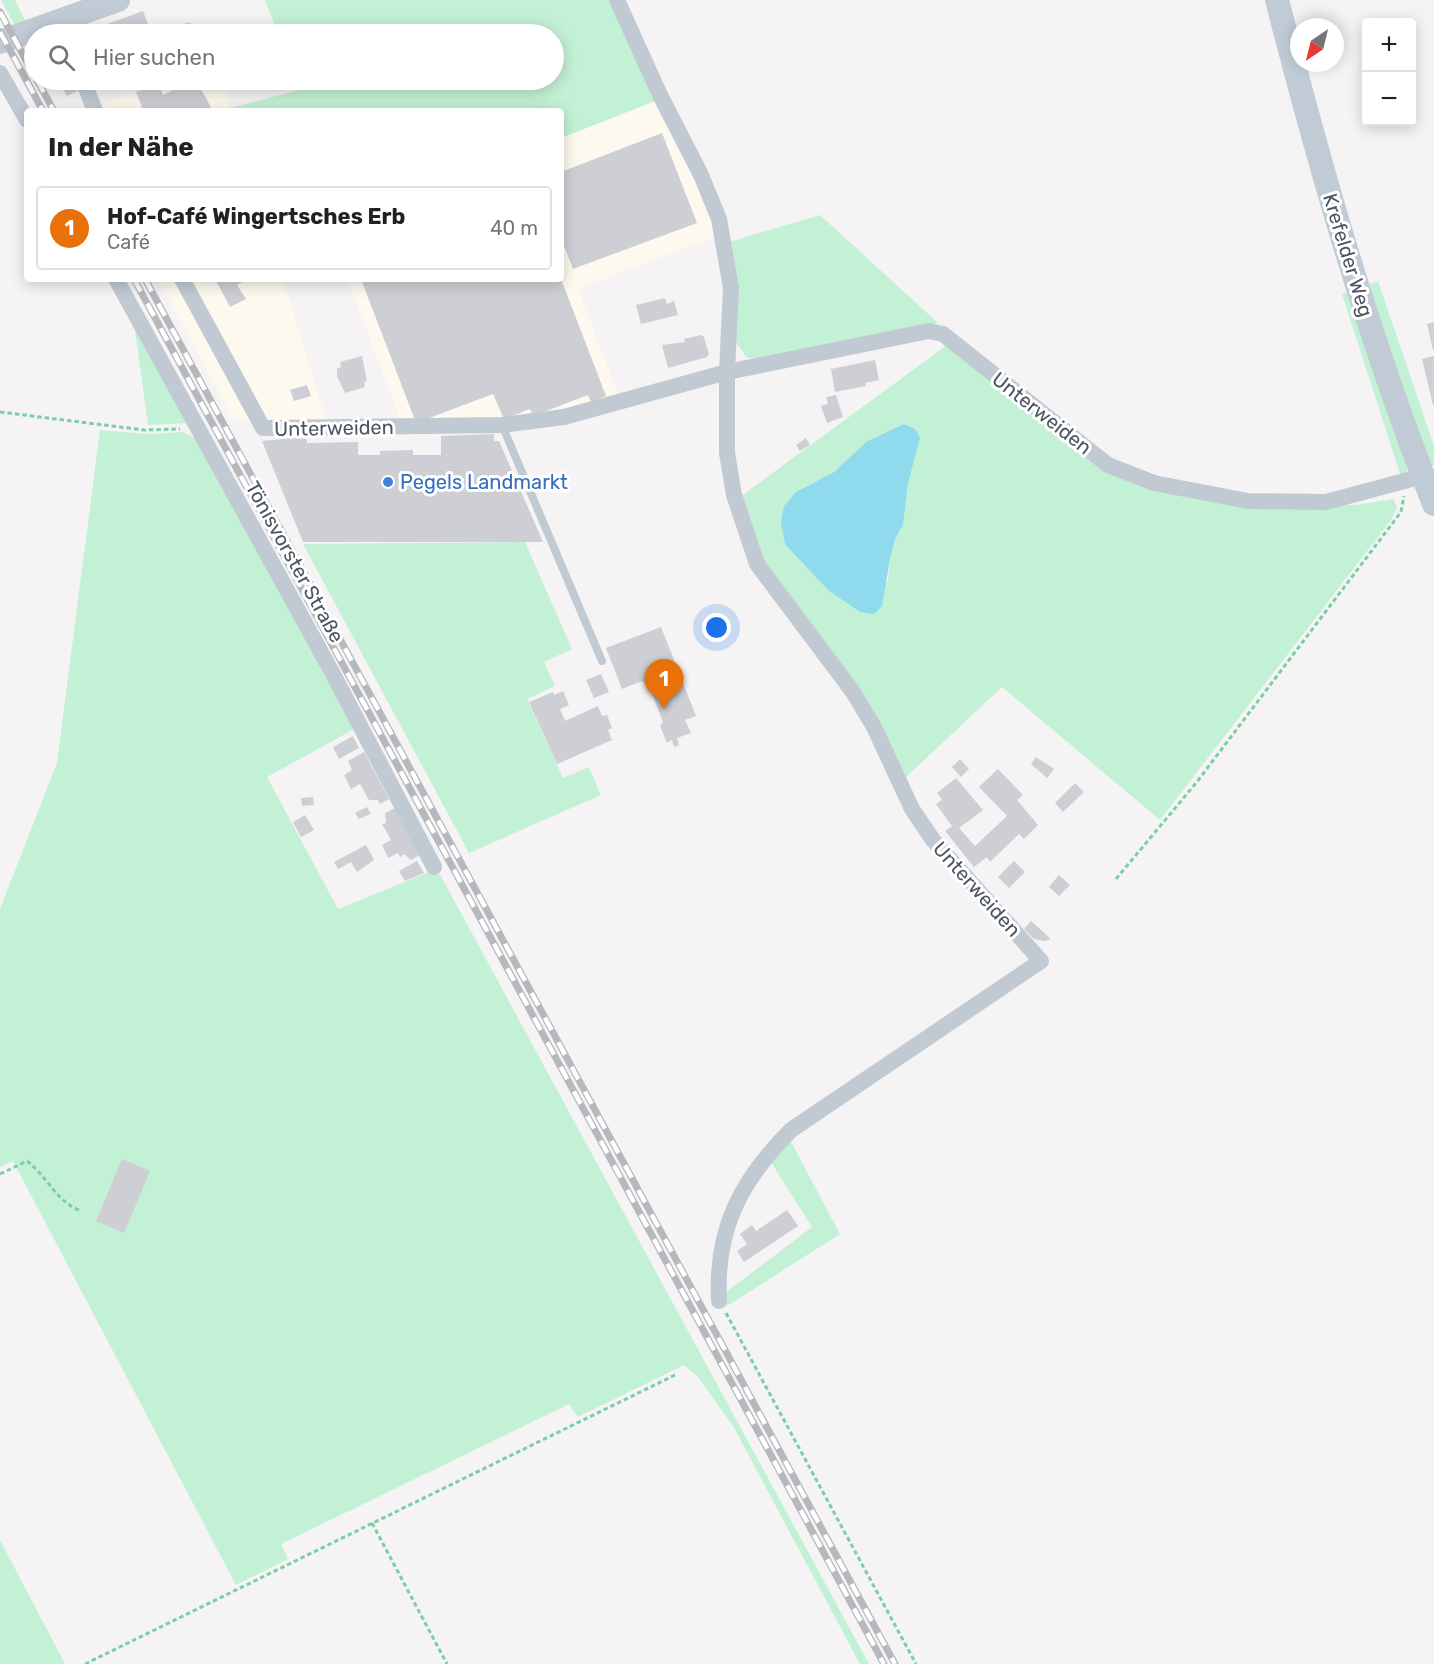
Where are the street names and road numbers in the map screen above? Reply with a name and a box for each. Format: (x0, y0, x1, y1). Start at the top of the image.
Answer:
street label: Krefelder Weg (1318, 190, 1378, 320)
street label: Unterweiden (987, 367, 1097, 459)
street label: Unterweiden (274, 415, 394, 441)
street label: Tönisvorster Straße (241, 477, 349, 647)
street label: Unterweiden (928, 837, 1026, 941)

